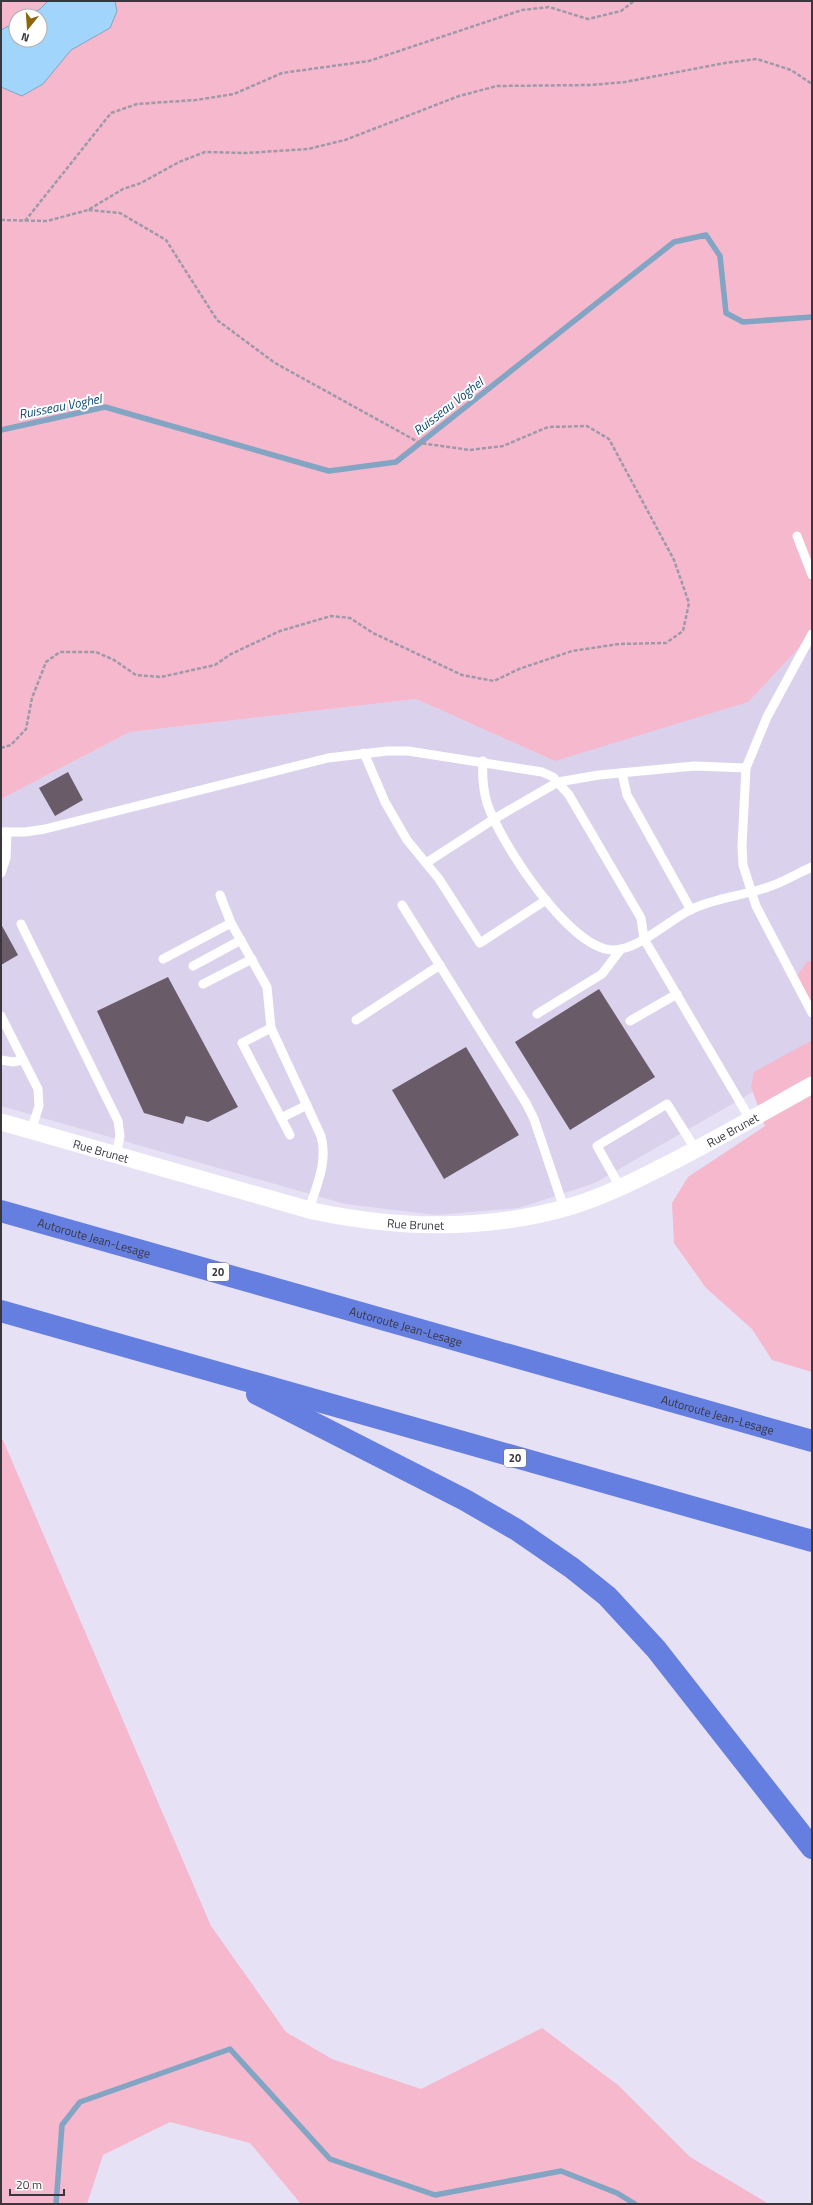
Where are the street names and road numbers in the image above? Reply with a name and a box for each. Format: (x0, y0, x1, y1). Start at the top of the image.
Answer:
street label: Rue Brunet (703, 1107, 763, 1152)
street label: Rue Brunet (71, 1134, 132, 1168)
street label: Autoroute Jean-Lesage (36, 1212, 153, 1263)
street label: Rue Brunet (386, 1213, 445, 1234)
road number: 20 (207, 1263, 229, 1281)
street label: Autoroute Jean-Lesage (347, 1301, 465, 1351)
street label: Autoroute Jean-Lesage (659, 1389, 776, 1439)
road number: 20 (504, 1449, 526, 1467)

